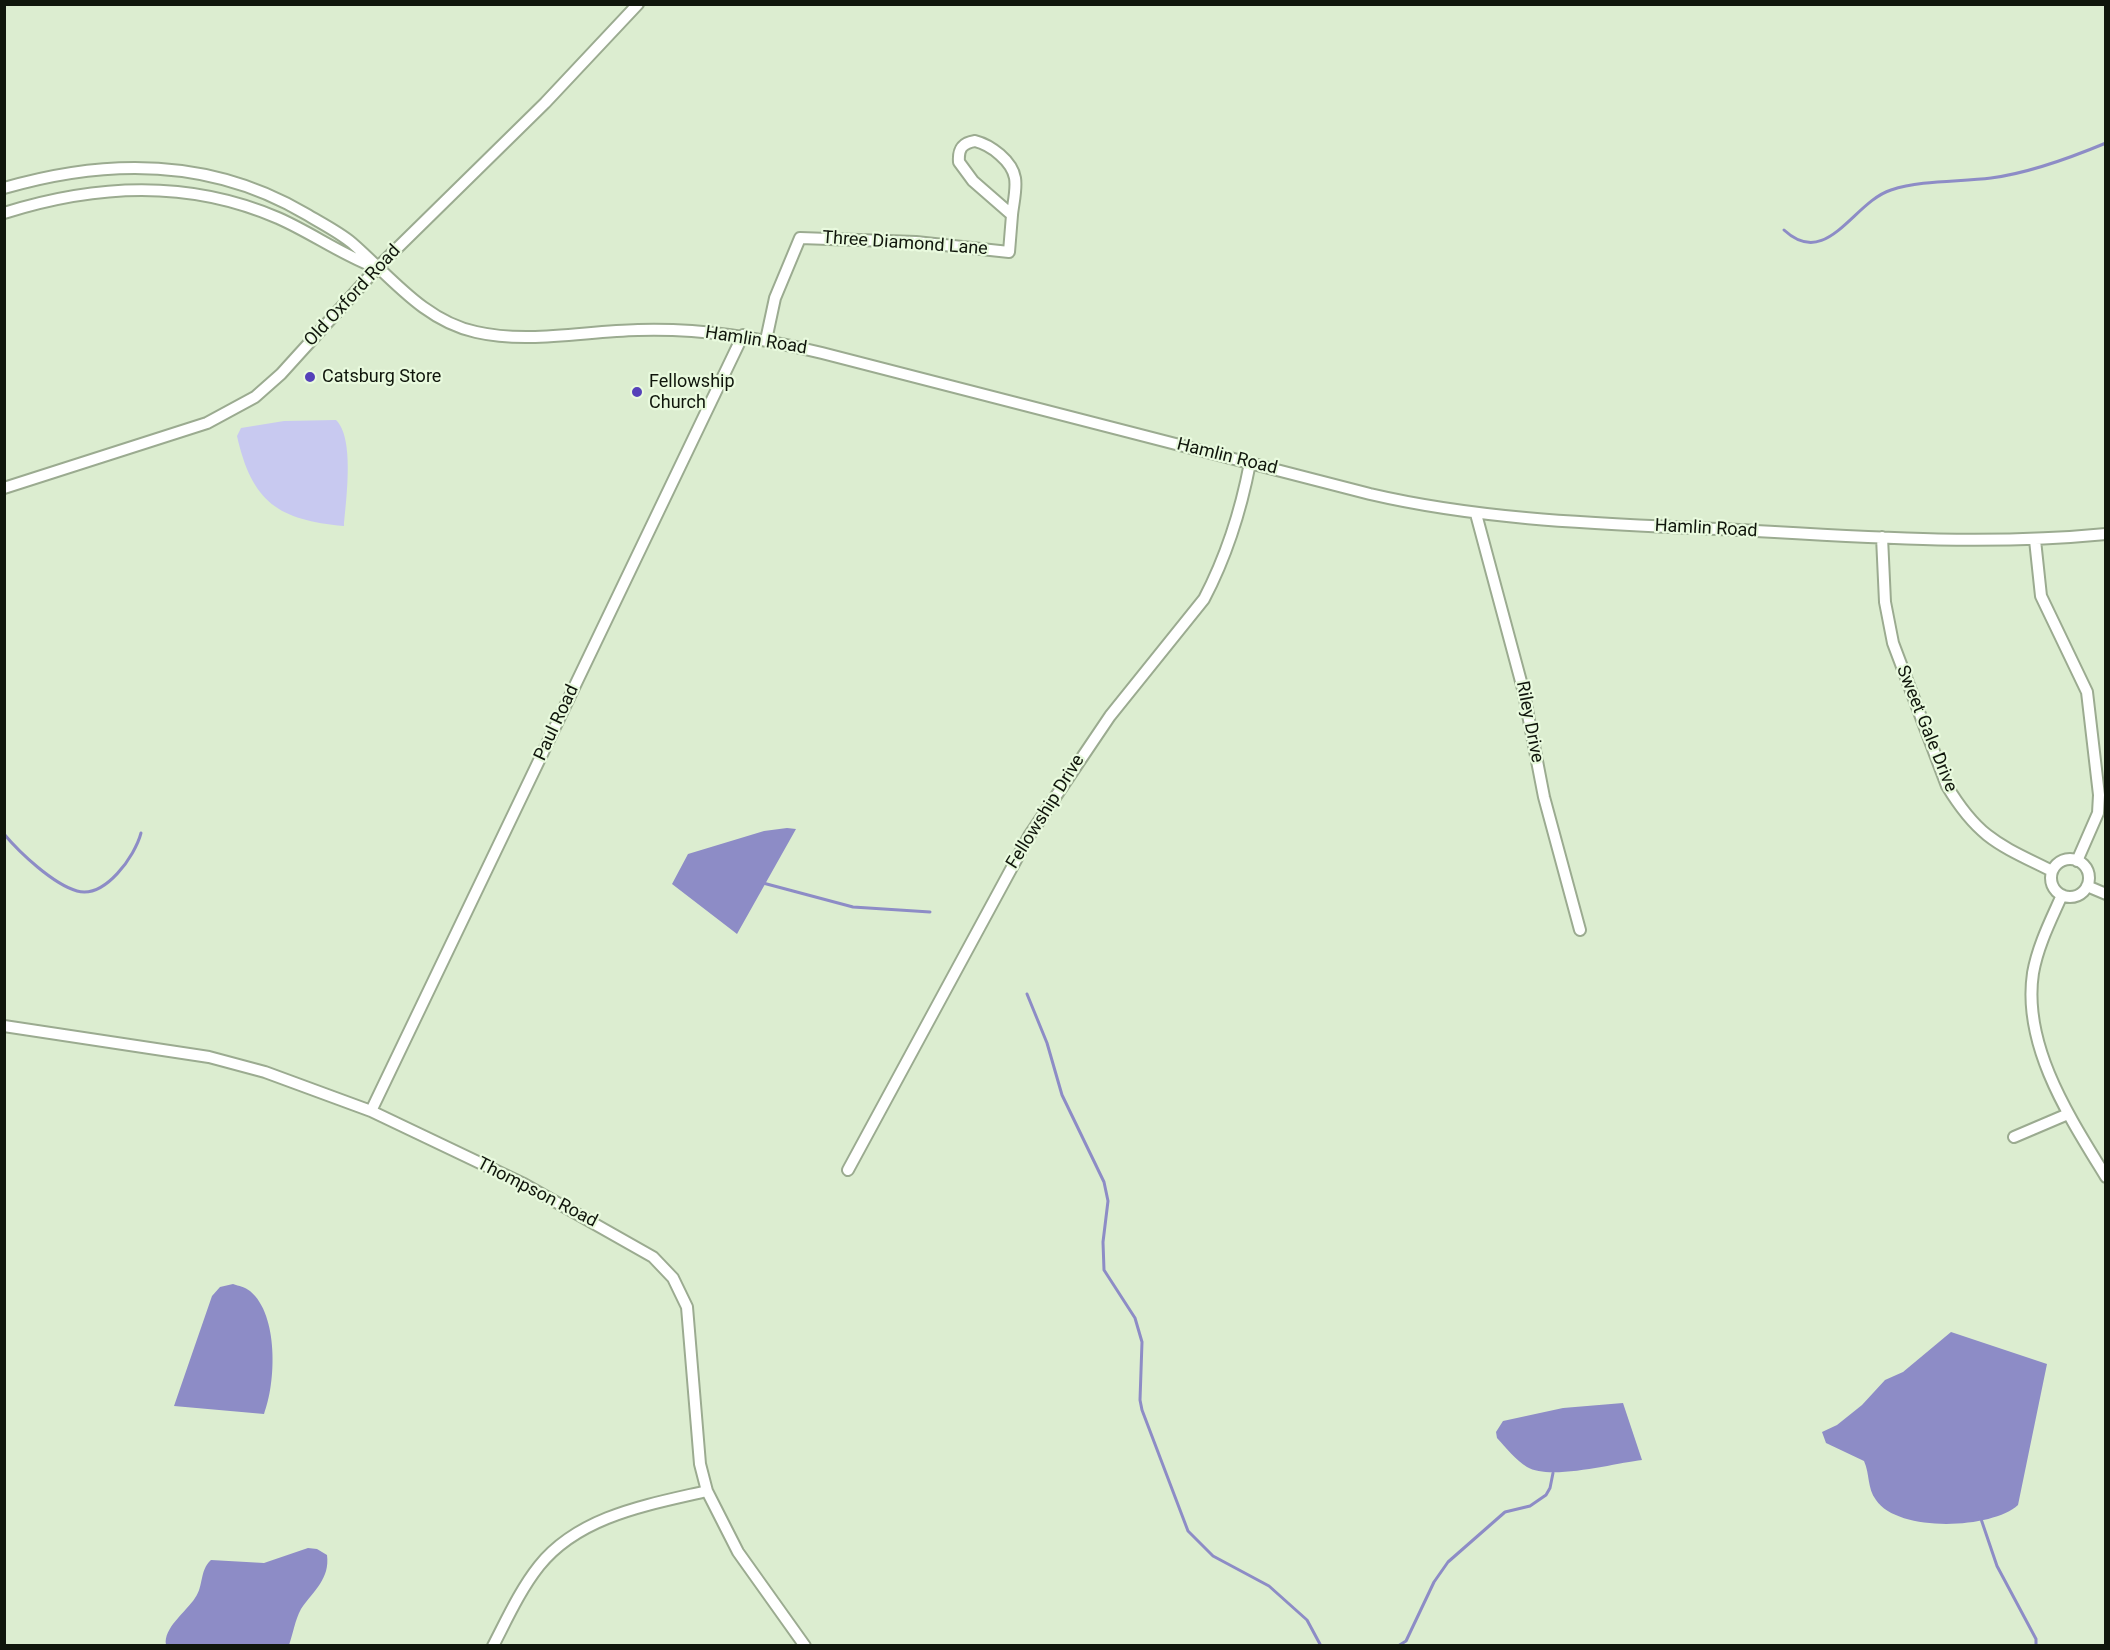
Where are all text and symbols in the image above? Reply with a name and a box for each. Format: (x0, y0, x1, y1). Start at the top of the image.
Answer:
street label: Three Diamond Lane (822, 227, 988, 261)
street label: Old Oxford Road (300, 241, 406, 351)
street label: Hamlin Road (704, 322, 808, 360)
place label: Catsburg Store (322, 366, 441, 388)
marker: Catsburg Store (303, 370, 317, 384)
place label: Fellowship Church (649, 371, 735, 413)
marker: Fellowship Church (630, 385, 644, 399)
street label: Hamlin Road (1174, 434, 1280, 480)
street label: Hamlin Road (1654, 516, 1758, 542)
street label: Sweet Gale Drive (1891, 663, 1961, 795)
street label: Riley Drive (1511, 679, 1547, 765)
street label: Paul Road (530, 682, 584, 764)
street label: Fellowship Drive (1002, 751, 1090, 873)
street label: Thompson Road (473, 1153, 601, 1233)

